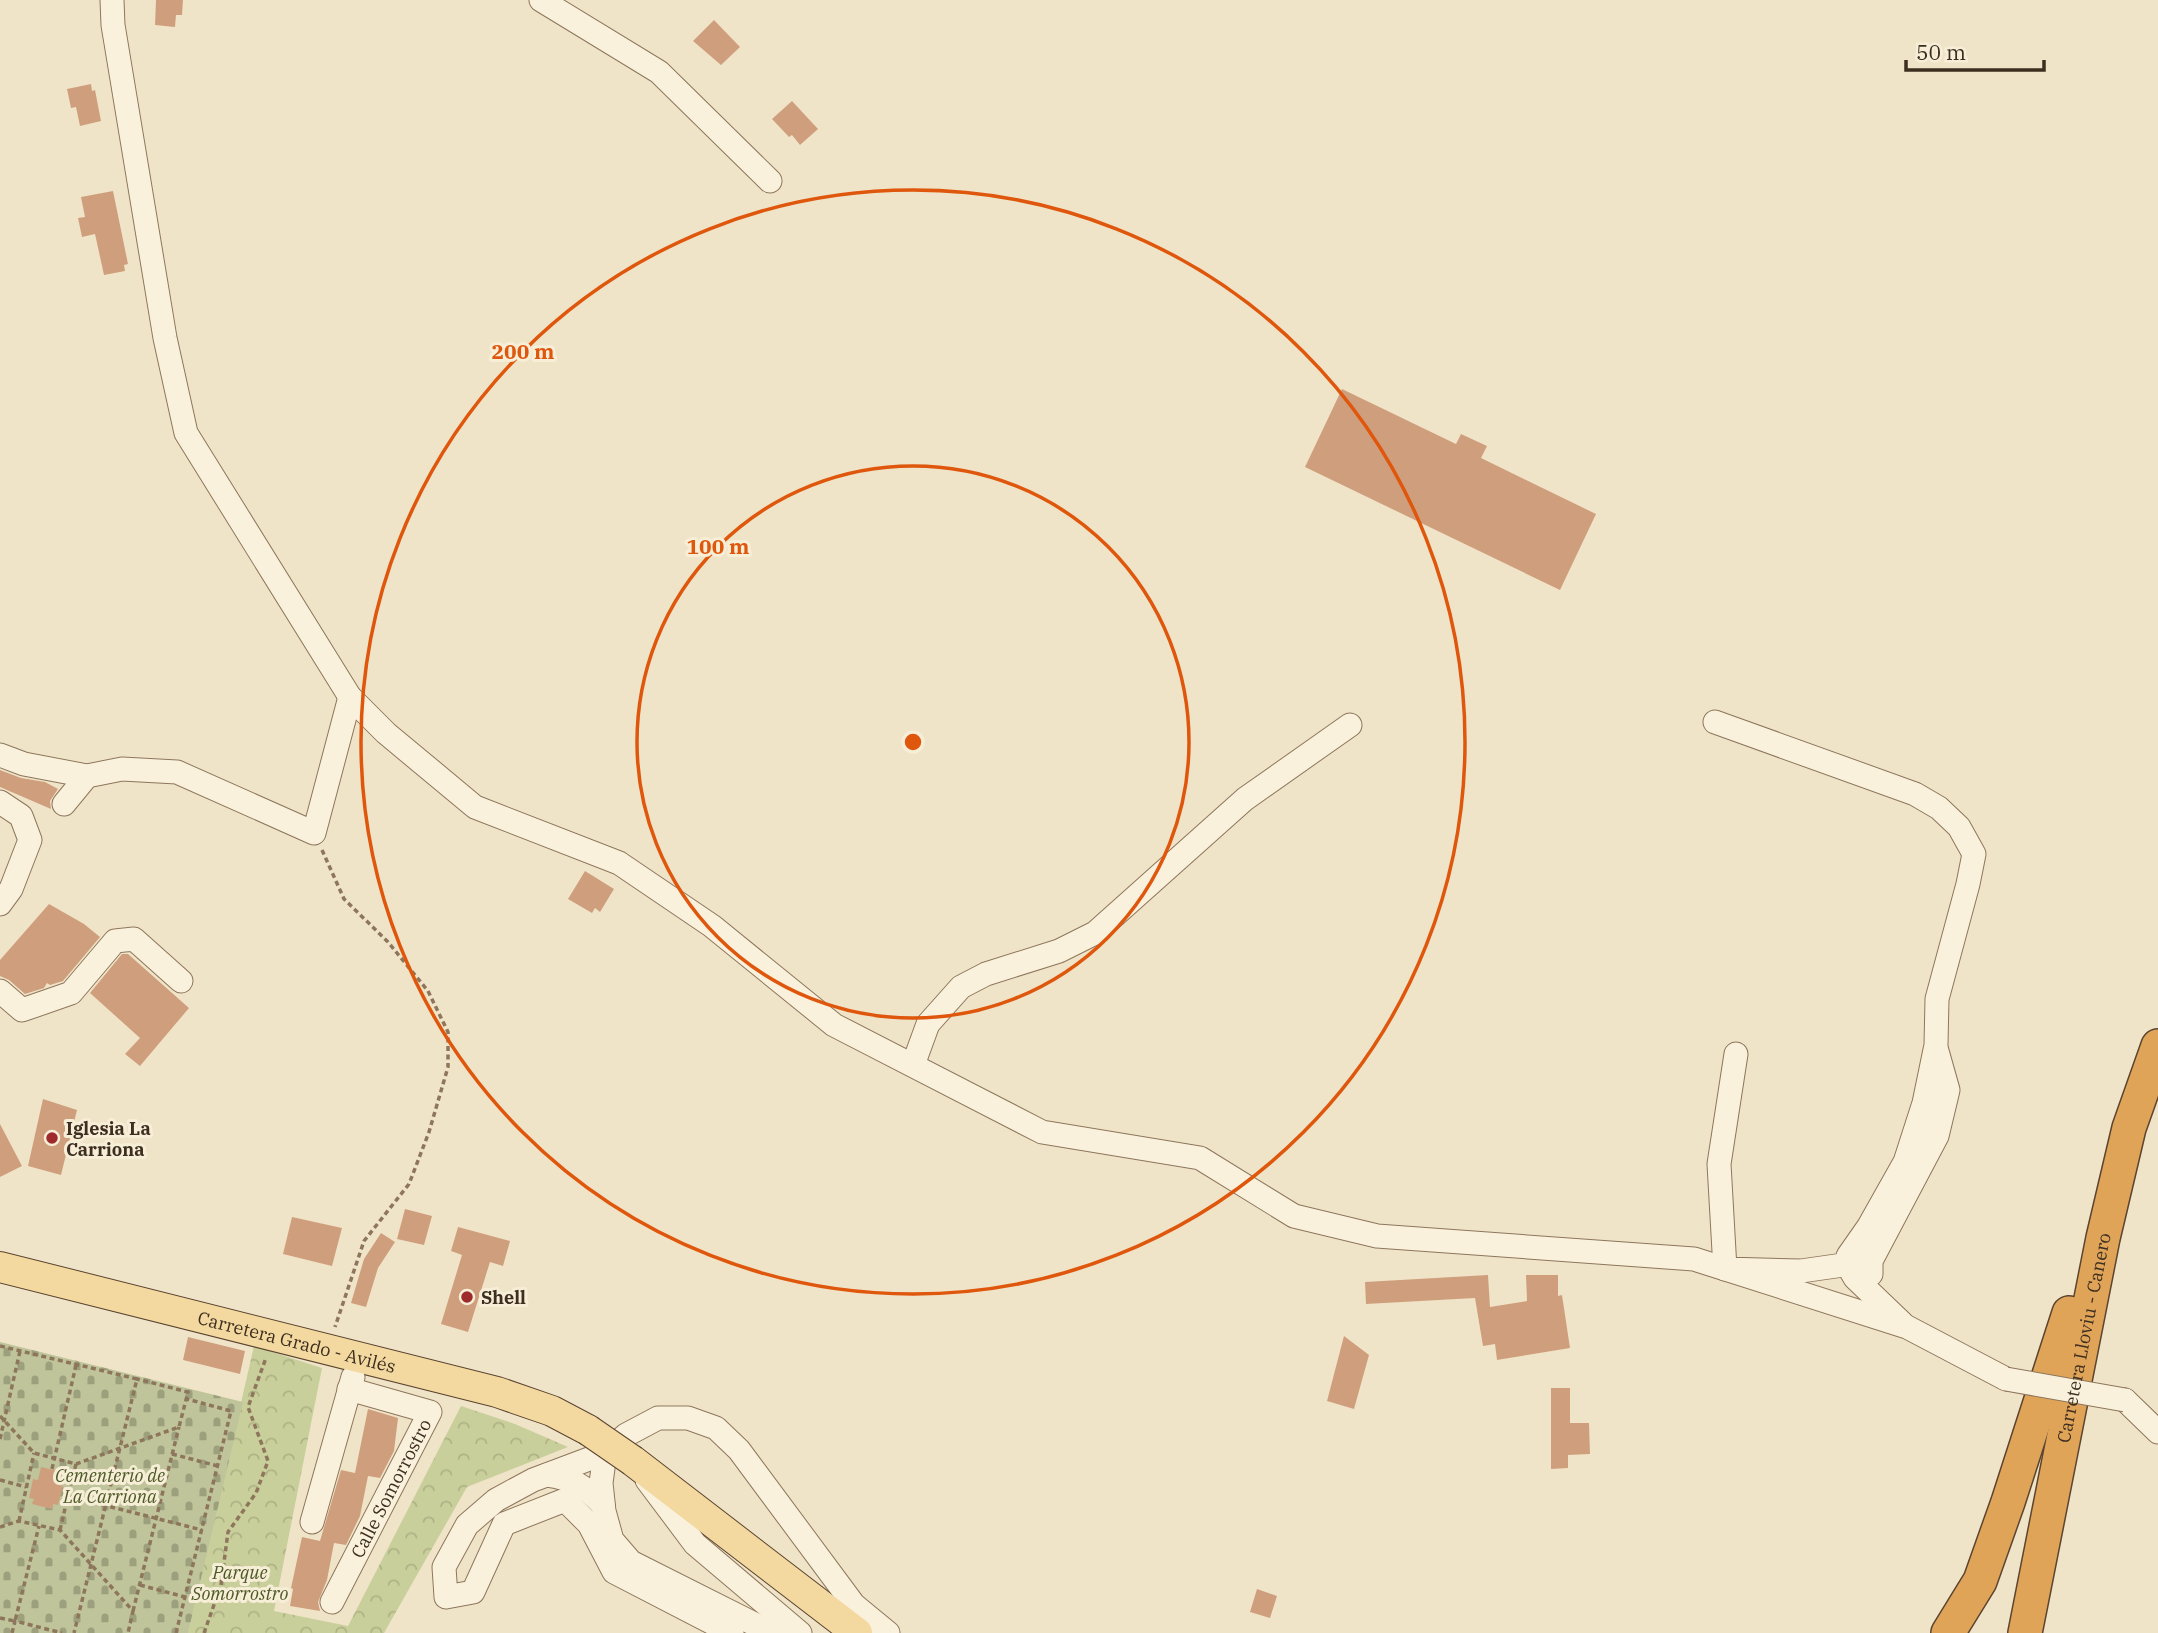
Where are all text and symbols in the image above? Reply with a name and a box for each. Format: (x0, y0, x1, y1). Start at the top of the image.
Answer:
scale bar (1906, 28, 2044, 72)
text: 50 m (1916, 38, 1966, 66)
text: 200 m (491, 337, 555, 365)
text: 100 m (686, 532, 750, 560)
centre of rings (901, 730, 925, 754)
place label: Iglesia La Carriona (66, 1117, 151, 1161)
marker: Iglesia La Carriona (44, 1130, 60, 1146)
street label: Carretera Lloviu - Canero (2051, 1230, 2115, 1445)
place label: Shell (481, 1286, 526, 1309)
marker: Shell (459, 1289, 475, 1305)
street label: Carretera Grado - Avilés (195, 1306, 398, 1378)
street label: Calle Somorrostro (345, 1415, 436, 1562)
park label: Cementerio de La Carriona (55, 1464, 165, 1508)
park label: Parque Somorrostro (191, 1561, 289, 1605)

